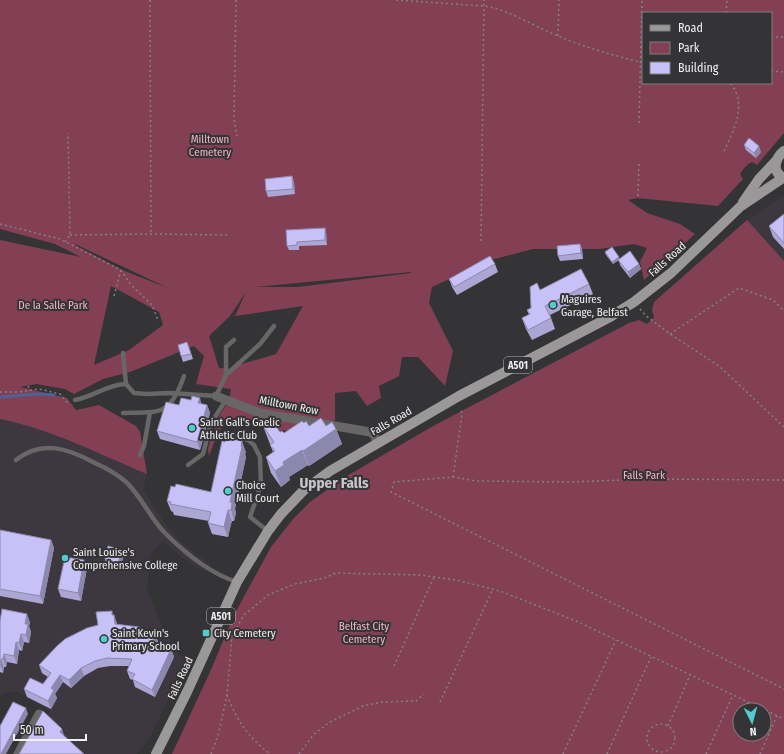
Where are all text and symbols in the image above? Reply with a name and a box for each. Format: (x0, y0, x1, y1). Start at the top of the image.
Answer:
legend (642, 12, 772, 84)
text: Road (678, 21, 703, 35)
text: Park (678, 41, 700, 55)
text: Building (678, 61, 719, 75)
park label: Milltown Cemetery (189, 133, 231, 159)
street label: Falls Road (646, 239, 689, 279)
place label: Maguires Garage, Belfast (561, 293, 628, 319)
park label: De la Salle Park (18, 299, 89, 312)
marker: Maguires Garage, Belfast (548, 300, 558, 310)
road number: A501 (504, 357, 532, 373)
street label: Milltown Row (258, 393, 320, 418)
street label: Falls Road (368, 404, 414, 438)
place label: Saint Gall's Gaelic Athletic Club (200, 416, 280, 442)
marker: Saint Gall's Gaelic Athletic Club (187, 423, 197, 433)
park label: Falls Park (623, 469, 666, 482)
district label: Upper Falls (299, 474, 369, 492)
place label: Choice Mill Court (236, 479, 280, 505)
marker: Choice Mill Court (223, 486, 233, 496)
place label: Saint Louise's Comprehensive College (73, 546, 178, 572)
marker: Saint Louise's Comprehensive College (60, 553, 70, 563)
road number: A501 (207, 608, 235, 624)
park label: Belfast City Cemetery (339, 620, 389, 646)
place label: Saint Kevin's Primary School (112, 627, 180, 653)
place label: City Cemetery (214, 627, 276, 640)
marker: City Cemetery (201, 628, 211, 638)
marker: Saint Kevin's Primary School (99, 634, 109, 644)
street label: Falls Road (165, 655, 196, 702)
north arrow (732, 702, 772, 742)
scale bar (14, 716, 86, 742)
text: 50 m (20, 723, 44, 737)
text: N (749, 725, 757, 738)

